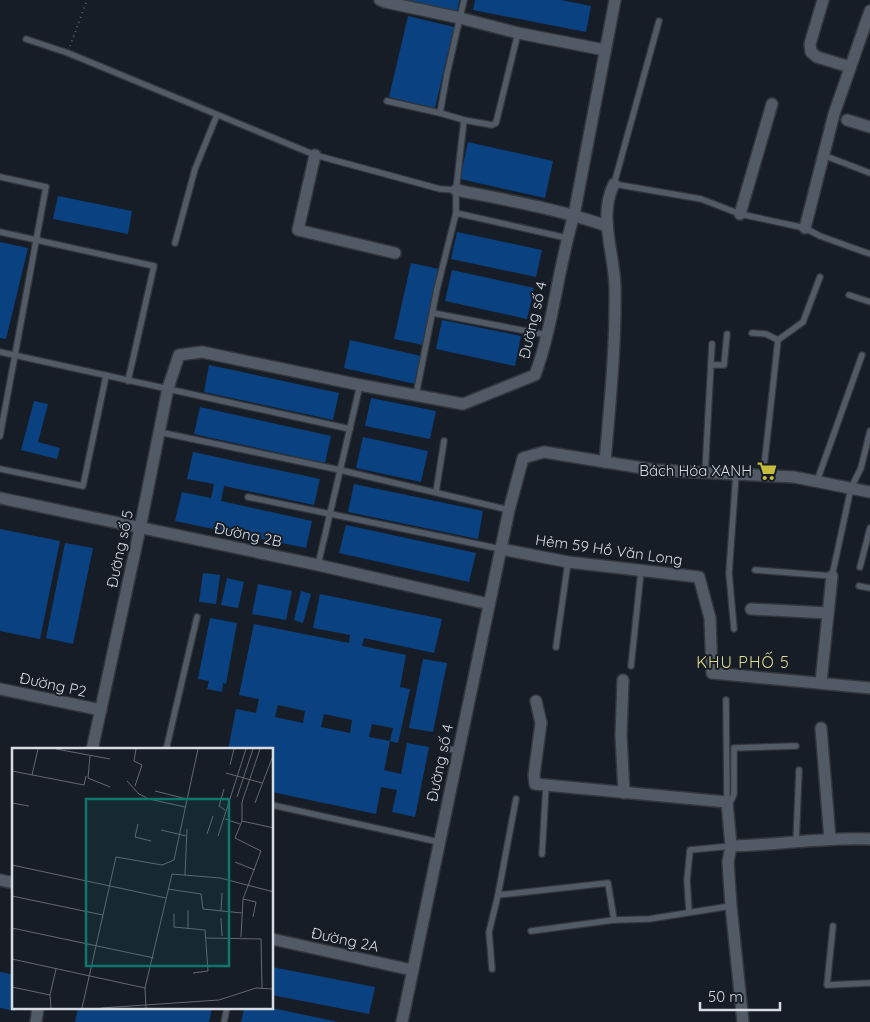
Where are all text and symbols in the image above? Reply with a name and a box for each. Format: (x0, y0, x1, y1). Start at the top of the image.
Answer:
street label: Đường số 4 (514, 279, 551, 360)
supermarket icon: Bách Hóa XANH (756, 460, 778, 482)
place label: Bách Hóa XANH (639, 461, 752, 480)
street label: Đường số 5 (102, 508, 137, 589)
street label: Đường 2B (213, 518, 284, 551)
street label: Hẻm 59 Hồ Văn Long (534, 530, 684, 569)
district label: KHU PHỐ 5 (696, 651, 790, 672)
street label: Đường P2 (18, 668, 88, 701)
street label: Đường số 4 (422, 722, 457, 803)
inset map (12, 748, 274, 1010)
street label: Đường 2A (310, 923, 381, 956)
scale bar (700, 980, 780, 1012)
text: 50 m (708, 987, 743, 1006)

